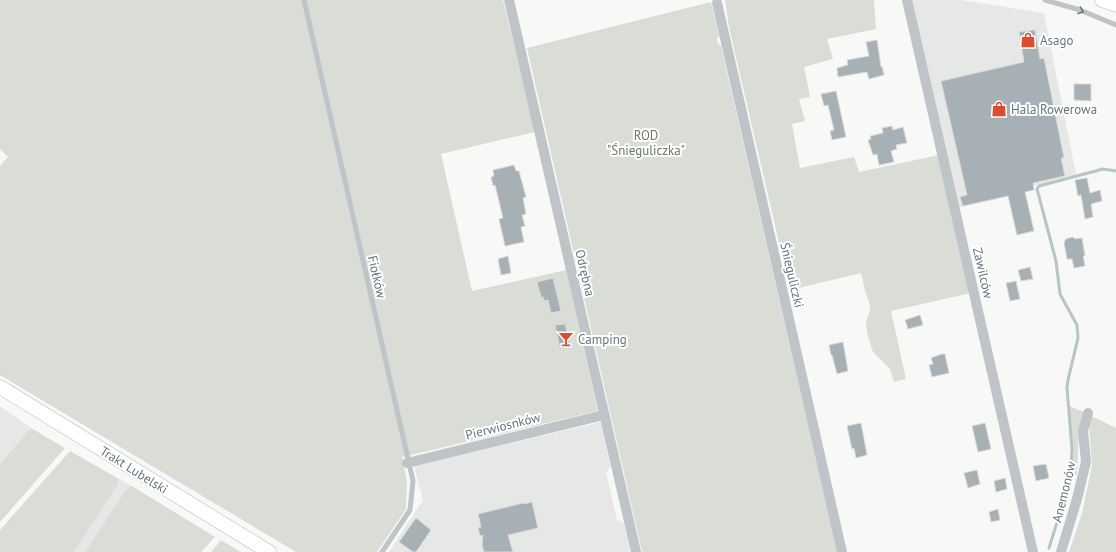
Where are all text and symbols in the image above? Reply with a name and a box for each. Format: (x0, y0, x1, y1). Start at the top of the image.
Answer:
one-way arrow (1077, 6, 1084, 14)
shop icon: Asago (1019, 31, 1037, 49)
place label: Asago (1040, 32, 1074, 49)
shop icon: Hala Rowerowa (990, 100, 1008, 118)
place label: Hala Rowerowa (1011, 101, 1097, 118)
park label: ROD "Śnieguliczka" (607, 127, 685, 159)
street label: Śnieguliczki (776, 241, 808, 309)
street label: Zawilców (969, 246, 997, 301)
street label: Odrębna (571, 248, 599, 298)
street label: Fiołków (364, 254, 390, 300)
bar icon: Camping (557, 330, 575, 348)
place label: Camping (578, 331, 627, 348)
street label: Pierwiosnków (464, 408, 543, 444)
street label: Trakt Lubelski (97, 442, 171, 498)
street label: Anemonów (1048, 459, 1080, 524)

